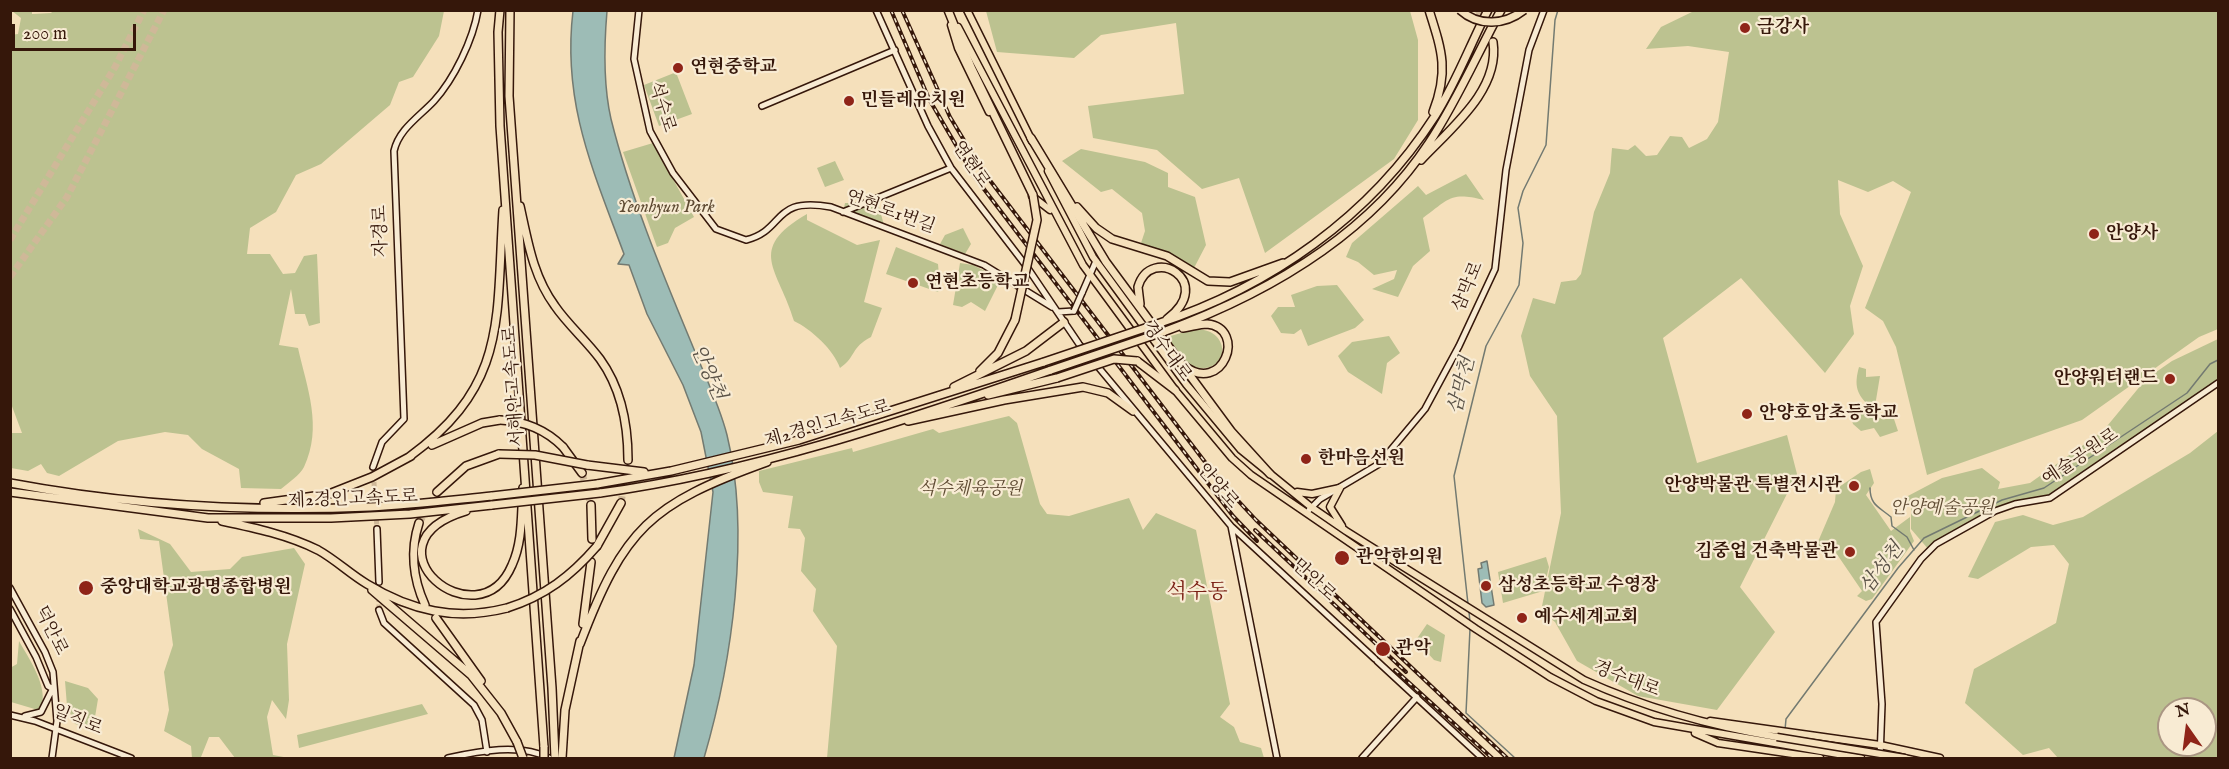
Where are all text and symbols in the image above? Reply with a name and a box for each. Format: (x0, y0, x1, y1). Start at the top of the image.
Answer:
scale bar (15, 12, 140, 50)
place label: 금강사 (1757, 17, 1809, 39)
marker: 금강사 (1738, 21, 1752, 35)
text: 200 m (23, 23, 67, 46)
place label: 연현중학교 (690, 57, 777, 79)
marker: 연현중학교 (671, 61, 685, 75)
street label: 석수로 (643, 79, 679, 135)
place label: 민들레유치원 (861, 90, 965, 112)
marker: 민들레유치원 (842, 94, 856, 108)
street label: 연현로 (946, 137, 994, 193)
street label: 연현로1번길 (842, 187, 938, 239)
park label: Yeonhyun Park (617, 197, 715, 219)
street label: 자경로 (370, 205, 394, 257)
place label: 안양사 (2106, 223, 2158, 245)
marker: 안양사 (2087, 227, 2101, 241)
street label: 삼막로 (1449, 259, 1489, 315)
place label: 연현초등학교 (925, 272, 1029, 294)
marker: 연현초등학교 (906, 276, 920, 290)
street label: 경수대로 (1137, 318, 1195, 386)
street label: 서해안고속도로 (500, 325, 530, 447)
water label: 안양천 (684, 342, 730, 404)
water label: 삼막천 (1444, 355, 1482, 417)
place label: 안양워터랜드 (2054, 368, 2158, 390)
marker: 안양워터랜드 (2163, 372, 2177, 386)
street label: 제2경인고속도로 (762, 397, 894, 453)
place label: 안양호암초등학교 (1759, 403, 1898, 425)
marker: 안양호암초등학교 (1740, 407, 1754, 421)
street label: 예술공원로 (2039, 425, 2123, 491)
place label: 한마음선원 (1318, 448, 1405, 470)
marker: 한마음선원 (1299, 452, 1313, 466)
street label: 안양로 (1192, 460, 1242, 514)
place label: 안양박물관 특별전시관 (1664, 475, 1842, 497)
park label: 석수체육공원 (918, 479, 1022, 501)
marker: 안양박물관 특별전시관 (1847, 479, 1861, 493)
street label: 제2경인고속도로 (288, 487, 418, 513)
park label: 안양예술공원 (1890, 498, 1994, 520)
water label: 삼성천 (1856, 539, 1910, 599)
place label: 김중업 건축박물관 (1695, 541, 1838, 563)
marker: 김중업 건축박물관 (1843, 545, 1857, 559)
place label: 관악한의원 (1356, 547, 1443, 569)
marker: 관악한의원 (1333, 549, 1351, 567)
street label: 만안로 (1287, 555, 1339, 607)
place label: 삼성초등학교 수영장 (1498, 575, 1658, 597)
place label: 중앙대학교광명종합병원 (100, 577, 291, 599)
marker: 중앙대학교광명종합병원 (77, 579, 95, 597)
marker: 삼성초등학교 수영장 (1479, 579, 1493, 593)
district label: 석수동 (1167, 581, 1227, 607)
street label: 덕안로 (29, 603, 71, 659)
place label: 예수세계교회 (1534, 607, 1638, 629)
marker: 예수세계교회 (1515, 611, 1529, 625)
place label: 관악 (1396, 638, 1431, 660)
marker: 관악 (1374, 640, 1392, 658)
street label: 경수대로 (1590, 657, 1662, 703)
north arrow (2157, 697, 2217, 757)
text: N (2174, 700, 2192, 723)
street label: 일직로 (49, 701, 105, 741)

